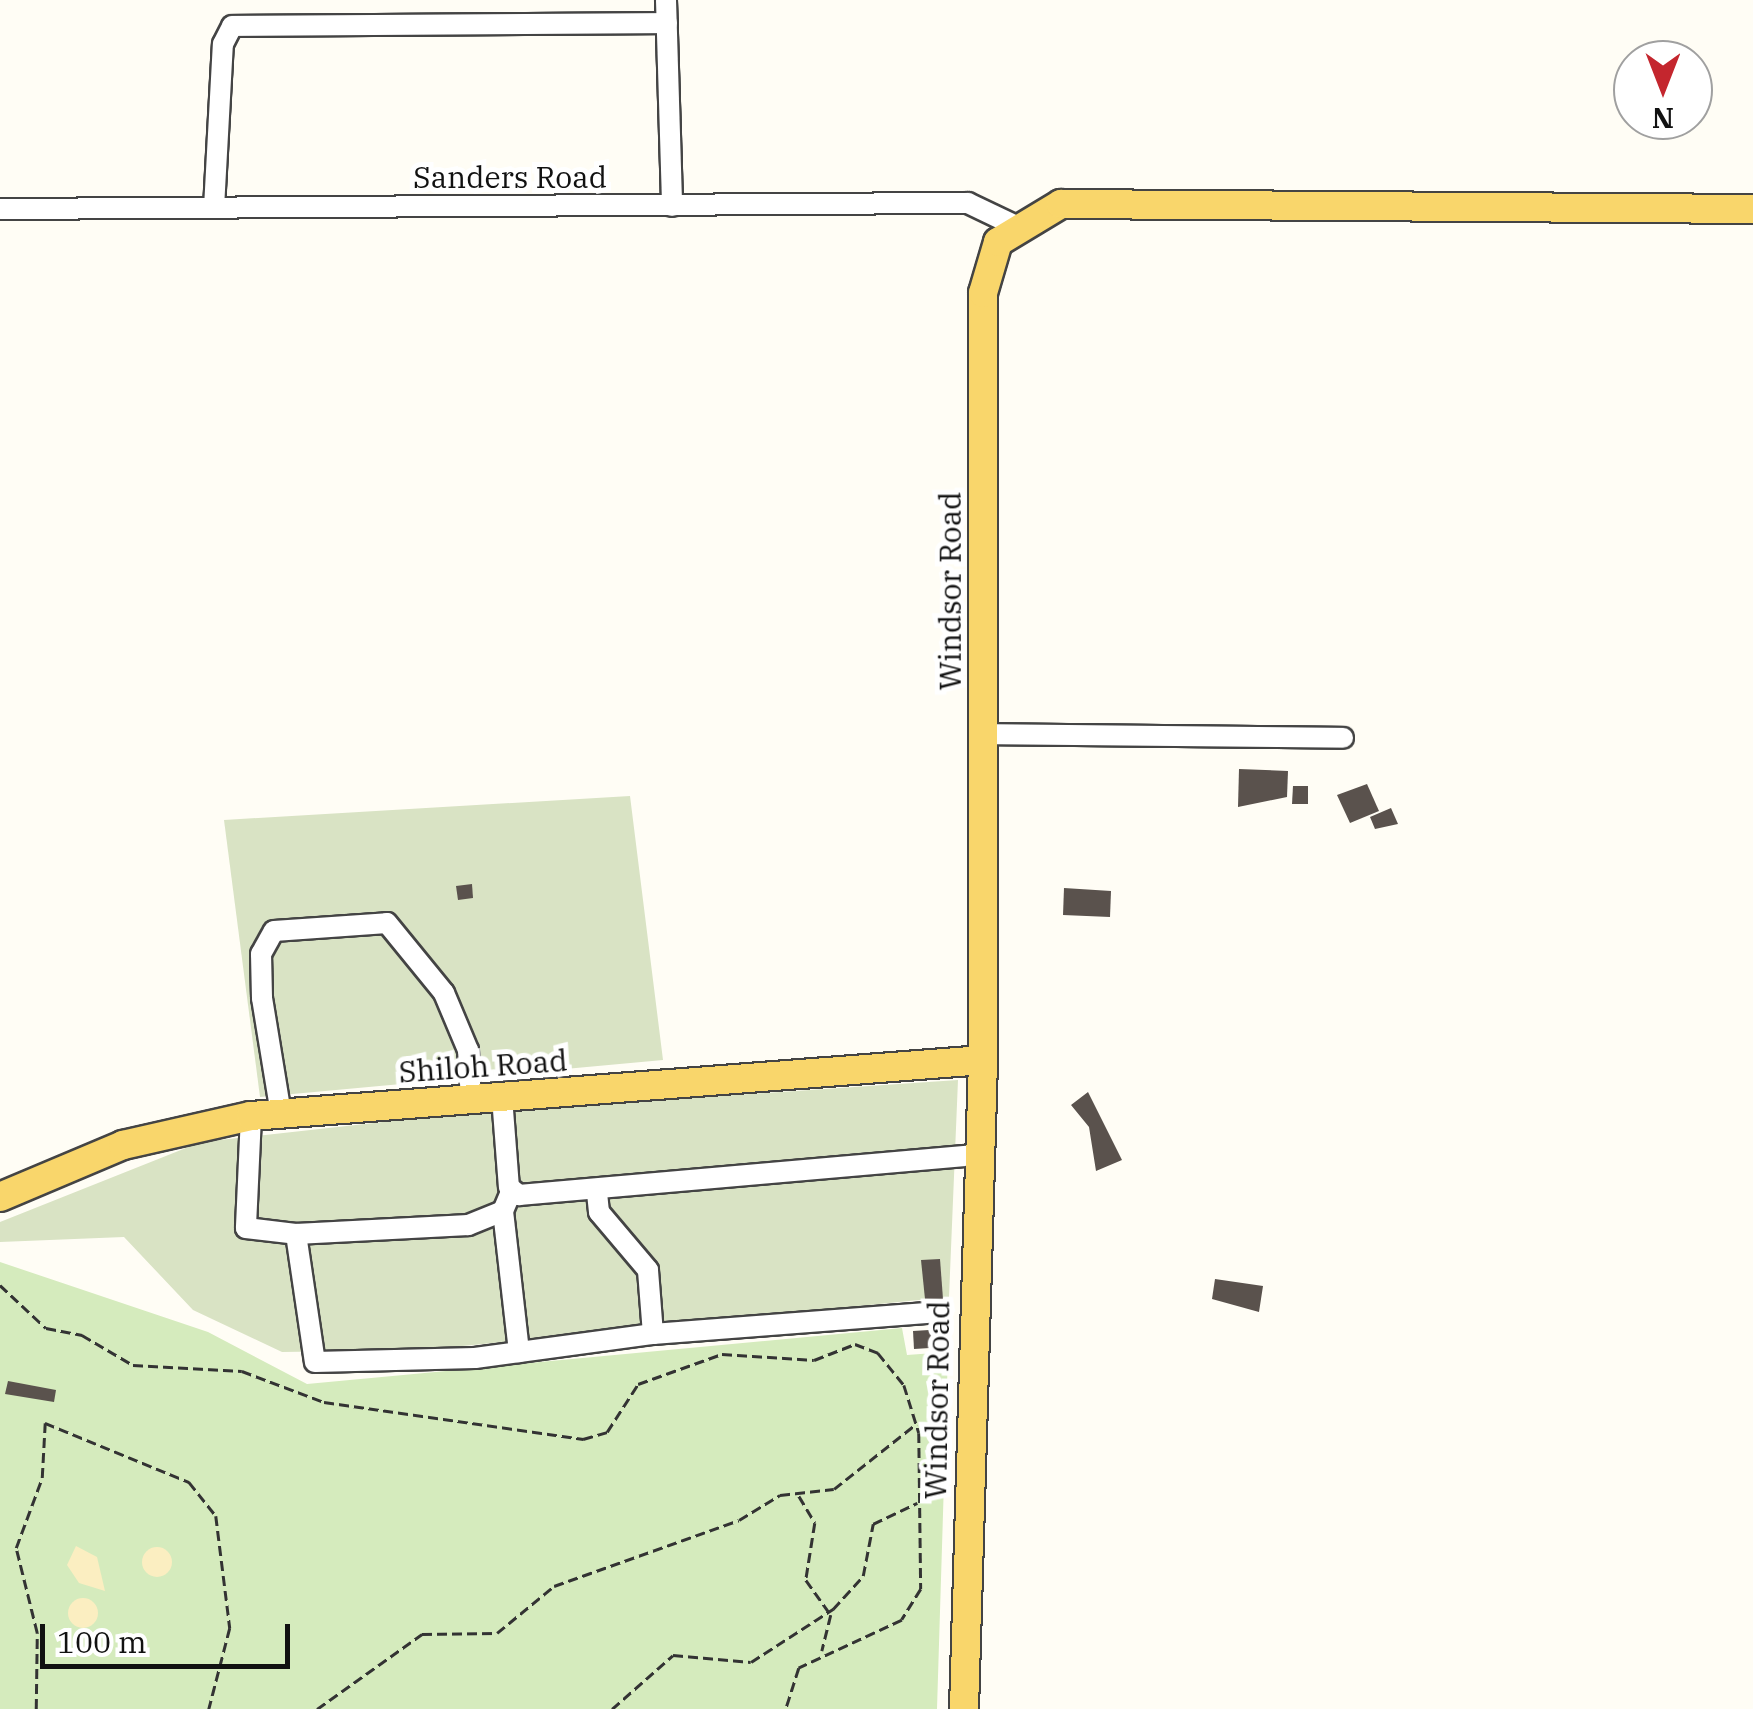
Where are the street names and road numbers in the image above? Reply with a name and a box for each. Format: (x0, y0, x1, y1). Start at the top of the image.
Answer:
street label: Sanders Road (413, 159, 607, 195)
street label: Windsor Road (932, 492, 968, 690)
street label: Shiloh Road (397, 1042, 569, 1090)
street label: Windsor Road (917, 1300, 957, 1500)

